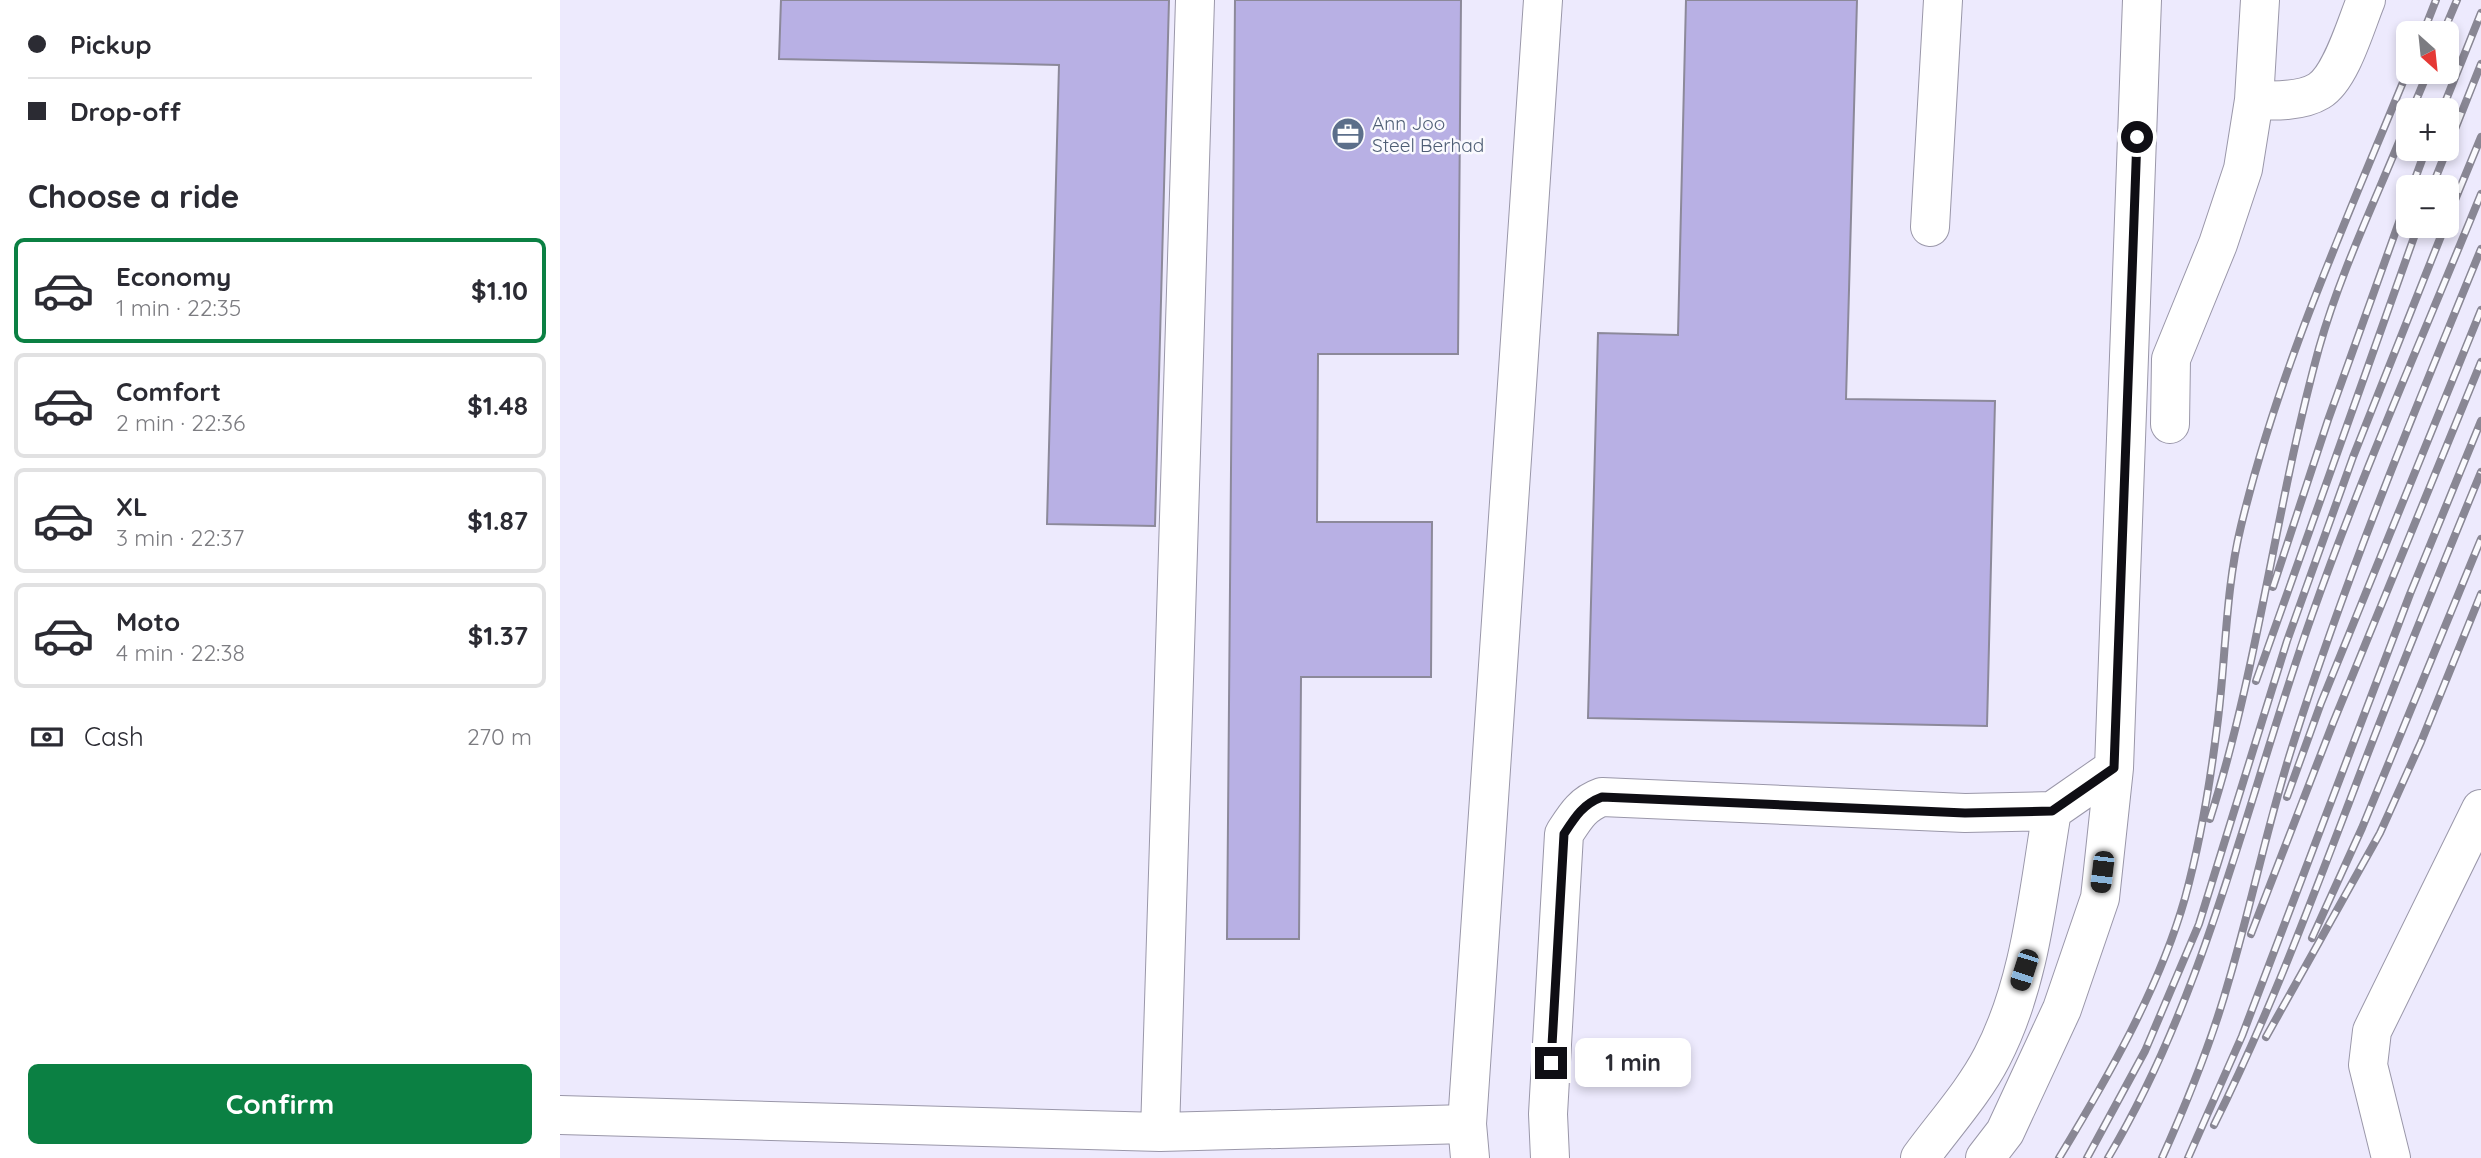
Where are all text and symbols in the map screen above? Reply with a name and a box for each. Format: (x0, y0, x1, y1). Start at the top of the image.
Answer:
north arrow (2396, 21, 2459, 84)
map controls (2396, 21, 2459, 238)
text: Pickup (70, 28, 152, 61)
text: Drop-off (70, 95, 181, 128)
button: + (2396, 98, 2459, 161)
place label: Ann Joo Steel Berhad (1372, 111, 1484, 157)
office icon: Ann Joo Steel Berhad (1329, 115, 1367, 153)
route start (2121, 121, 2153, 153)
button: − (2396, 175, 2459, 238)
text: Choose a ride (28, 176, 240, 216)
icon: car (32, 259, 95, 322)
text: Economy (116, 260, 231, 293)
text: $1.10 (471, 274, 528, 307)
text: 1 min · 22:35 (116, 293, 241, 322)
icon: car (32, 374, 95, 437)
text: Comfort (116, 375, 221, 408)
text: $1.48 (467, 389, 528, 422)
text: 2 min · 22:36 (116, 408, 245, 437)
icon: car (32, 489, 95, 552)
text: XL (116, 490, 148, 523)
text: $1.87 (467, 504, 528, 537)
text: 3 min · 22:37 (116, 523, 244, 552)
icon: car (32, 604, 95, 667)
text: Moto (116, 605, 180, 638)
text: $1.37 (468, 619, 528, 652)
text: 4 min · 22:38 (116, 638, 245, 667)
icon: cash (28, 718, 66, 756)
text: Cash (84, 720, 144, 753)
text: 270 m (467, 722, 532, 751)
car (2090, 850, 2115, 894)
car (2008, 947, 2041, 993)
callout: 1 min (1576, 1038, 1691, 1088)
route end (1535, 1047, 1567, 1079)
text: 1 min (1605, 1048, 1661, 1077)
button: Confirm (28, 1064, 532, 1144)

